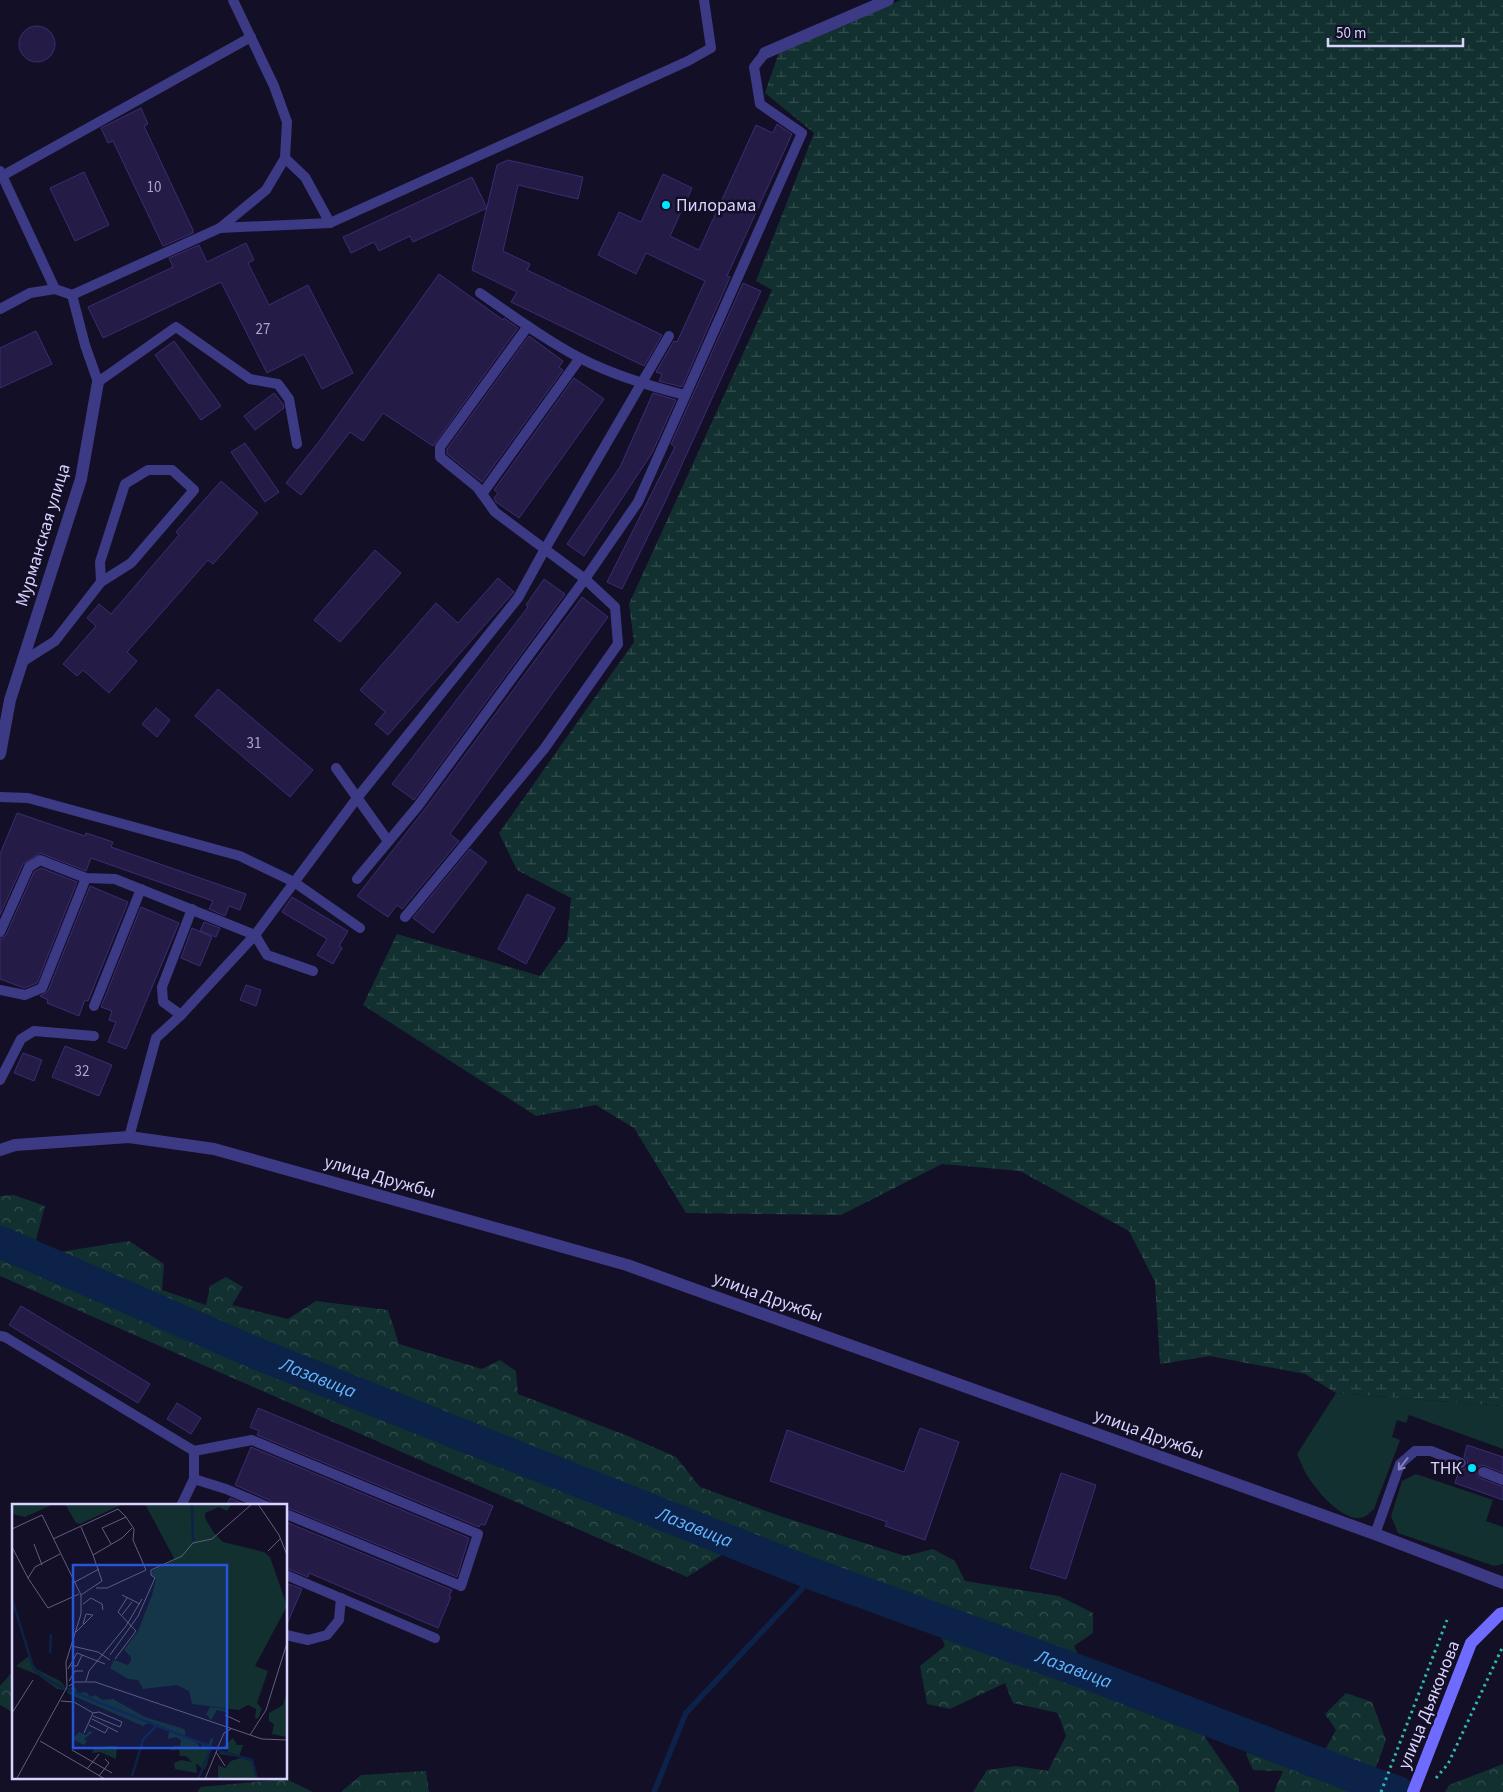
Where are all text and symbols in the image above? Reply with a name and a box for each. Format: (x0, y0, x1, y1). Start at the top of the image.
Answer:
scale bar (1328, 15, 1463, 47)
text: 50 m (1336, 23, 1366, 44)
house number: 10 (147, 177, 161, 198)
place label: Пилорама (676, 193, 756, 218)
marker: Пилорама (660, 199, 672, 211)
house number: 27 (256, 319, 270, 340)
street label: Мурманская улица (9, 461, 77, 609)
house number: 31 (247, 733, 261, 754)
house number: 32 (75, 1061, 89, 1082)
street label: улица Дружбы (321, 1149, 439, 1205)
street label: улица Дружбы (710, 1266, 826, 1328)
water label: Лазавица (275, 1350, 360, 1405)
street label: улица Дружбы (1091, 1403, 1207, 1465)
place label: ТНК (1430, 1456, 1463, 1481)
one-way arrow (1398, 1457, 1409, 1470)
marker: ТНК (1466, 1462, 1478, 1474)
water label: Лазавица (652, 1500, 737, 1554)
inset map (12, 1504, 288, 1780)
street label: улица Дьяконова (1392, 1637, 1466, 1773)
water label: Лазавица (1031, 1642, 1116, 1695)

